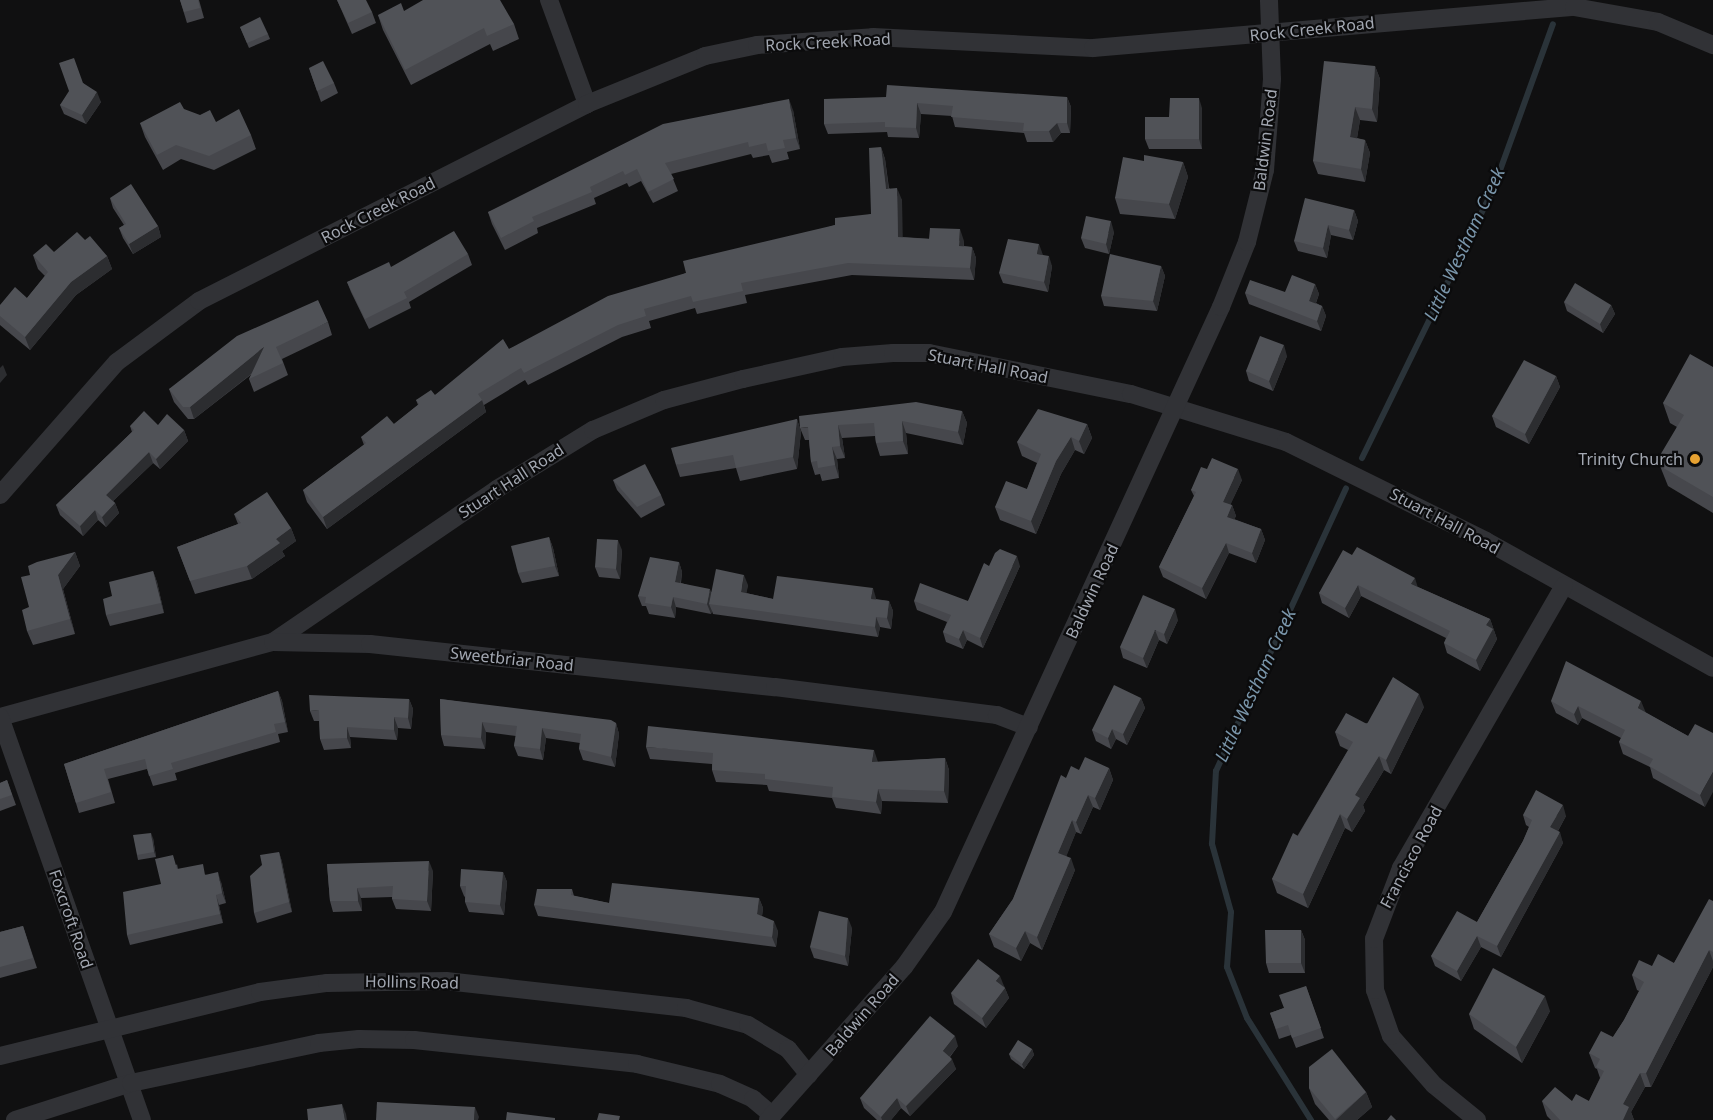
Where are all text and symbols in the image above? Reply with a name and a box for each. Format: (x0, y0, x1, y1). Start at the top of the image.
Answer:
street label: Rock Creek Road (1249, 13, 1375, 45)
street label: Rock Creek Road (765, 29, 891, 55)
street label: Baldwin Road (1249, 88, 1281, 192)
water label: Little Westham Creek (1419, 164, 1509, 324)
street label: Rock Creek Road (318, 173, 438, 247)
street label: Stuart Hall Road (926, 345, 1050, 387)
street label: Stuart Hall Road (455, 440, 567, 522)
place label: Trinity Church (1578, 449, 1683, 469)
marker: Trinity Church (1688, 452, 1702, 466)
street label: Stuart Hall Road (1387, 484, 1503, 558)
street label: Baldwin Road (1062, 540, 1122, 642)
water label: Little Westham Creek (1210, 605, 1300, 765)
street label: Sweetbriar Road (449, 643, 575, 675)
street label: Francisco Road (1376, 803, 1446, 911)
street label: Foxcroft Road (45, 867, 97, 971)
street label: Baldwin Road (821, 970, 903, 1060)
street label: Hollins Road (365, 972, 459, 992)

